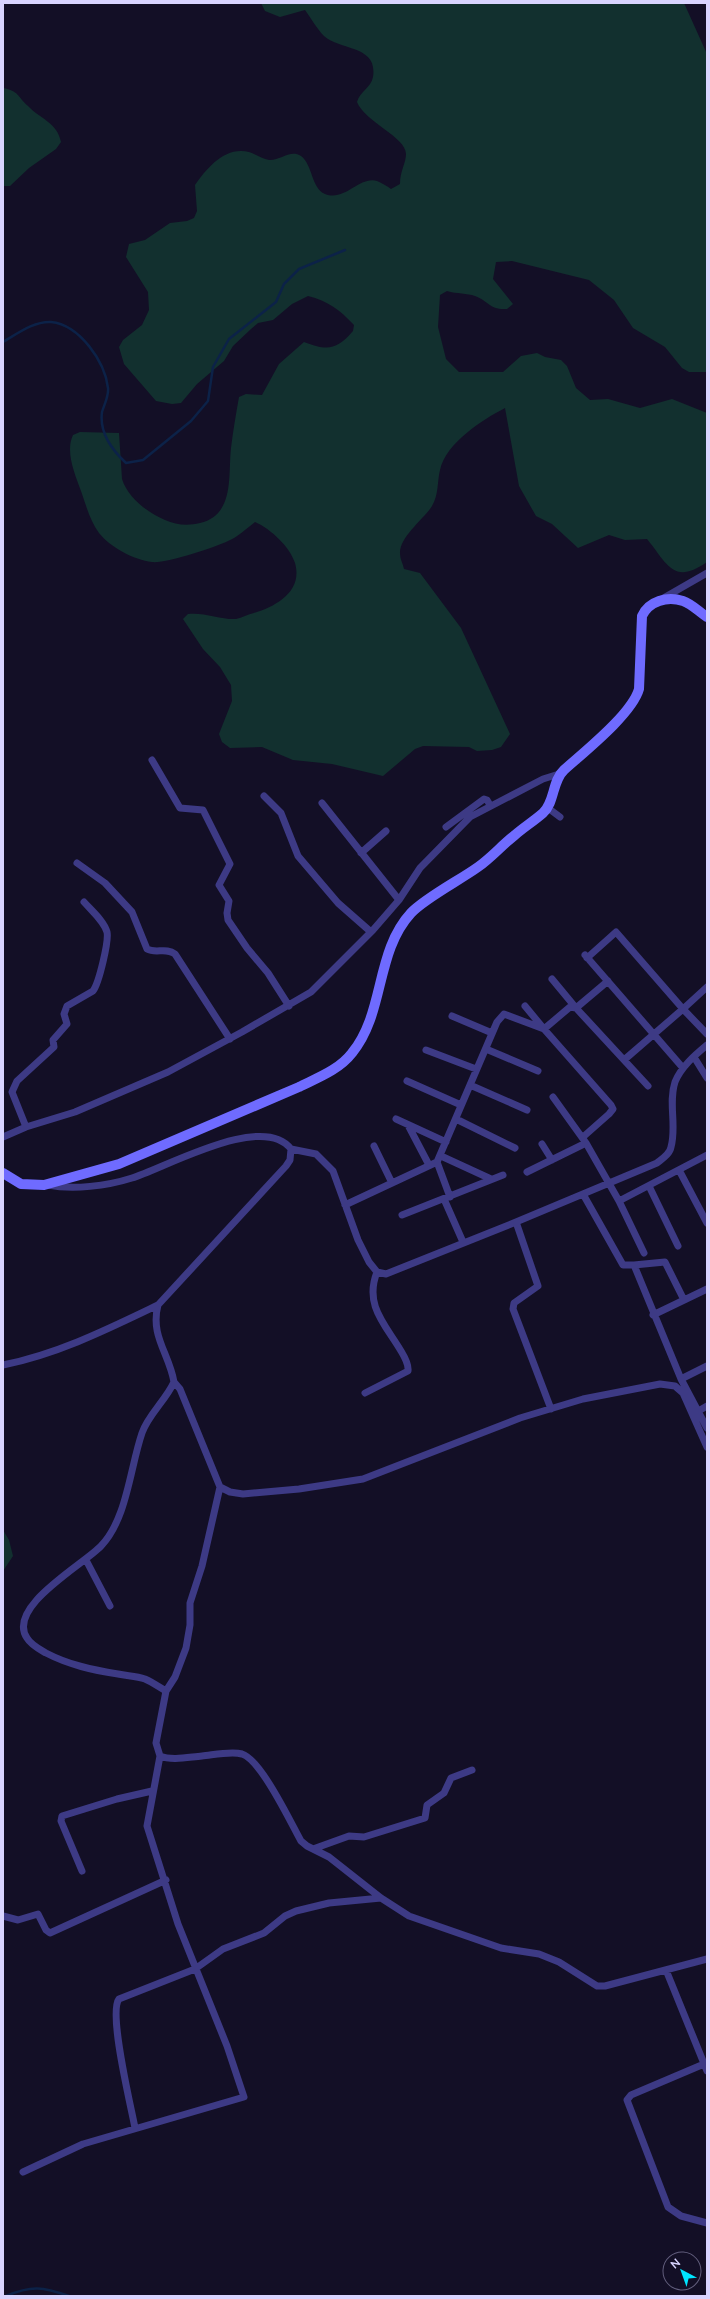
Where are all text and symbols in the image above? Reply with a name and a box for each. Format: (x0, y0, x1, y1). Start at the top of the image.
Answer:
north arrow (662, 2251, 702, 2291)
text: N (668, 2255, 683, 2271)

